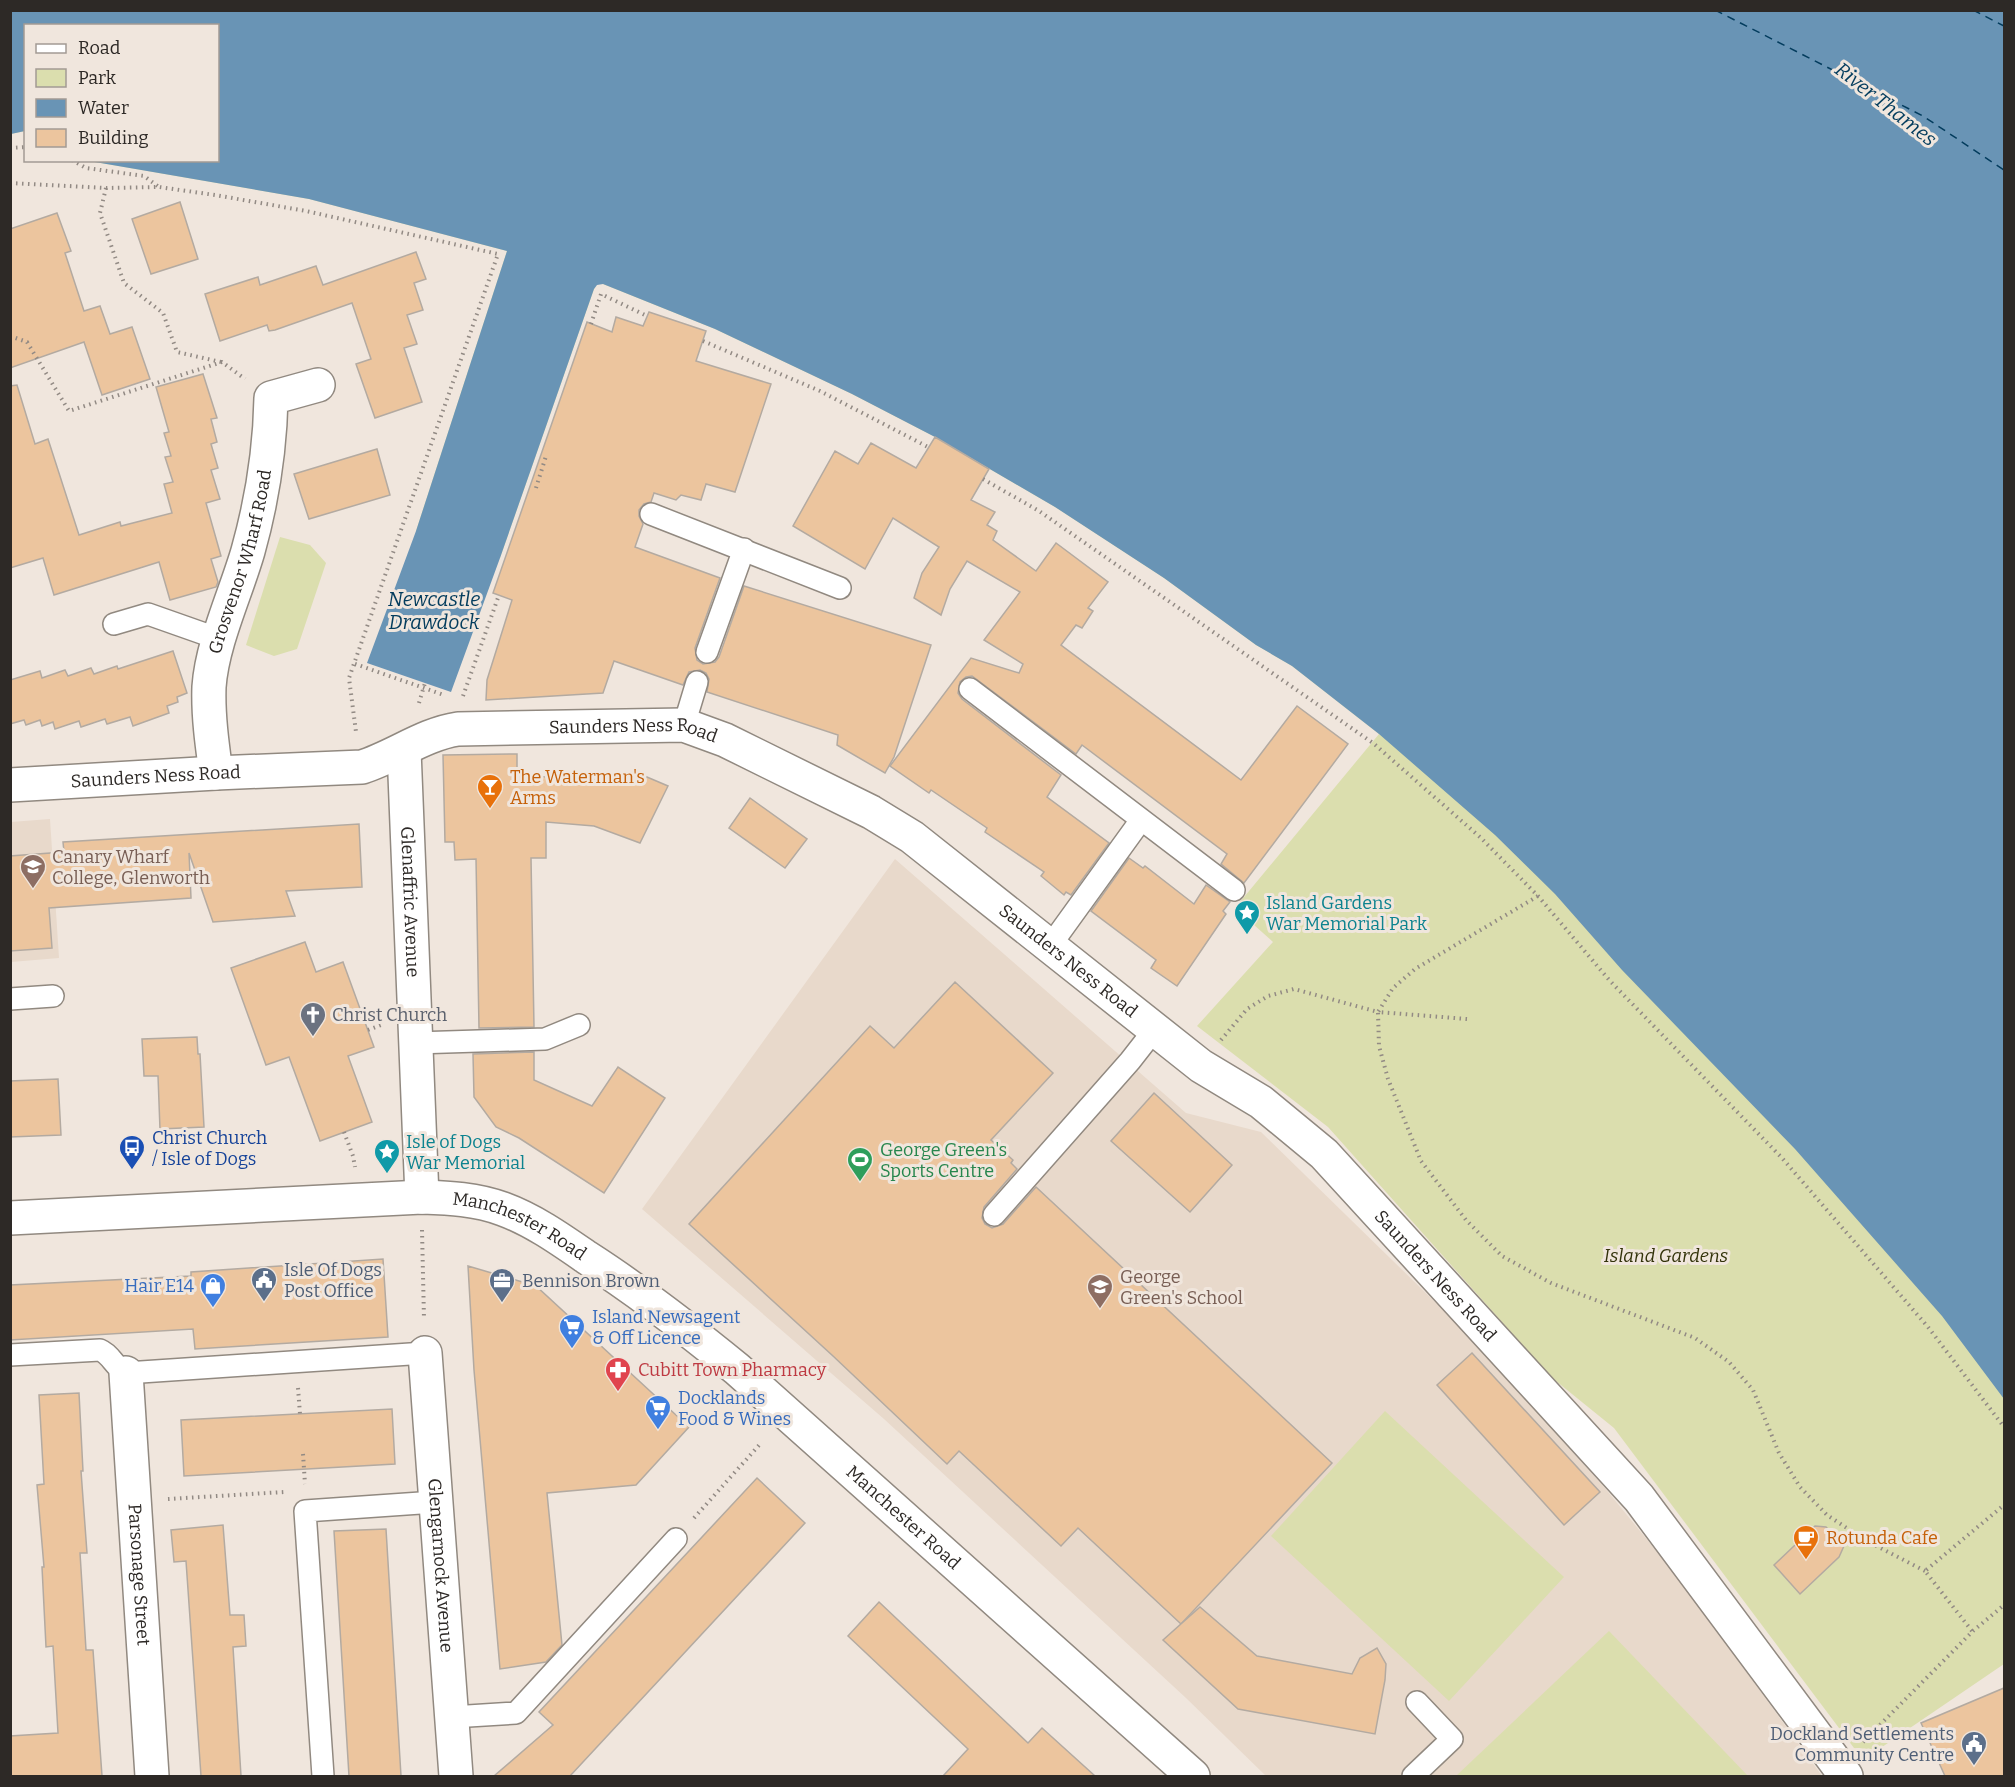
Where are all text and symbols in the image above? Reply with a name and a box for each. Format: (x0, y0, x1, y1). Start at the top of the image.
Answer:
legend (24, 24, 219, 162)
text: Road (78, 37, 121, 59)
water label: River Thames (1831, 57, 1941, 151)
text: Park (78, 67, 117, 89)
text: Water (78, 97, 129, 119)
text: Building (78, 127, 149, 149)
street label: Grosvenor Wharf Road (204, 468, 276, 656)
water label: Newcastle Drawdock (388, 587, 480, 634)
street label: Saunders Ness Road (549, 714, 721, 747)
street label: Saunders Ness Road (70, 761, 242, 792)
place label: The Waterman's Arms (510, 766, 645, 809)
bar icon: The Waterman's Arms (475, 772, 505, 810)
street label: Glenaffric Avenue (396, 826, 424, 978)
place label: Canary Wharf College, Glenworth (52, 846, 210, 889)
school or university icon: Canary Wharf College, Glenworth (18, 852, 48, 890)
place label: Island Gardens War Memorial Park (1266, 892, 1428, 935)
place icon: Island Gardens War Memorial Park (1232, 898, 1262, 936)
street label: Saunders Ness Road (995, 899, 1142, 1023)
church icon: Christ Church (298, 1000, 328, 1038)
place label: Christ Church (332, 1004, 447, 1026)
place label: Christ Church / Isle of Dogs (152, 1127, 267, 1170)
place label: Isle of Dogs War Memorial (406, 1131, 525, 1174)
bus stop icon: Christ Church / Isle of Dogs (117, 1133, 147, 1171)
place icon: Isle of Dogs War Memorial (372, 1137, 402, 1175)
place label: George Green's Sports Centre (880, 1139, 1007, 1182)
sports icon: George Green's Sports Centre (845, 1145, 875, 1183)
street label: Manchester Road (451, 1188, 591, 1265)
street label: Saunders Ness Road (1370, 1206, 1501, 1346)
park label: Island Gardens (1604, 1245, 1729, 1267)
place label: Isle Of Dogs Post Office (284, 1259, 382, 1302)
public building icon: Isle Of Dogs Post Office (249, 1265, 279, 1303)
office icon: Bennison Brown (487, 1266, 517, 1304)
place label: George Green's School (1120, 1266, 1243, 1309)
place label: Bennison Brown (522, 1270, 660, 1292)
shop icon: Hair E14 (198, 1271, 228, 1309)
school or university icon: George Green's School (1085, 1272, 1115, 1310)
place label: Hair E14 (124, 1275, 194, 1297)
place label: Island Newsagent & Off Licence (592, 1306, 741, 1349)
supermarket icon: Island Newsagent & Off Licence (557, 1312, 587, 1350)
pharmacy icon: Cubitt Town Pharmacy (603, 1355, 633, 1393)
place label: Cubitt Town Pharmacy (638, 1359, 827, 1381)
place label: Docklands Food & Wines (678, 1387, 791, 1430)
supermarket icon: Docklands Food & Wines (643, 1393, 673, 1431)
street label: Manchester Road (842, 1461, 965, 1574)
street label: Glengarnock Avenue (423, 1477, 458, 1653)
street label: Parsonage Street (123, 1503, 155, 1647)
cafe icon: Rotunda Cafe (1791, 1523, 1821, 1561)
place label: Rotunda Cafe (1826, 1527, 1938, 1549)
place label: Dockland Settlements Community Centre (1770, 1723, 1954, 1766)
public building icon: Dockland Settlements Community Centre (1959, 1729, 1989, 1767)

